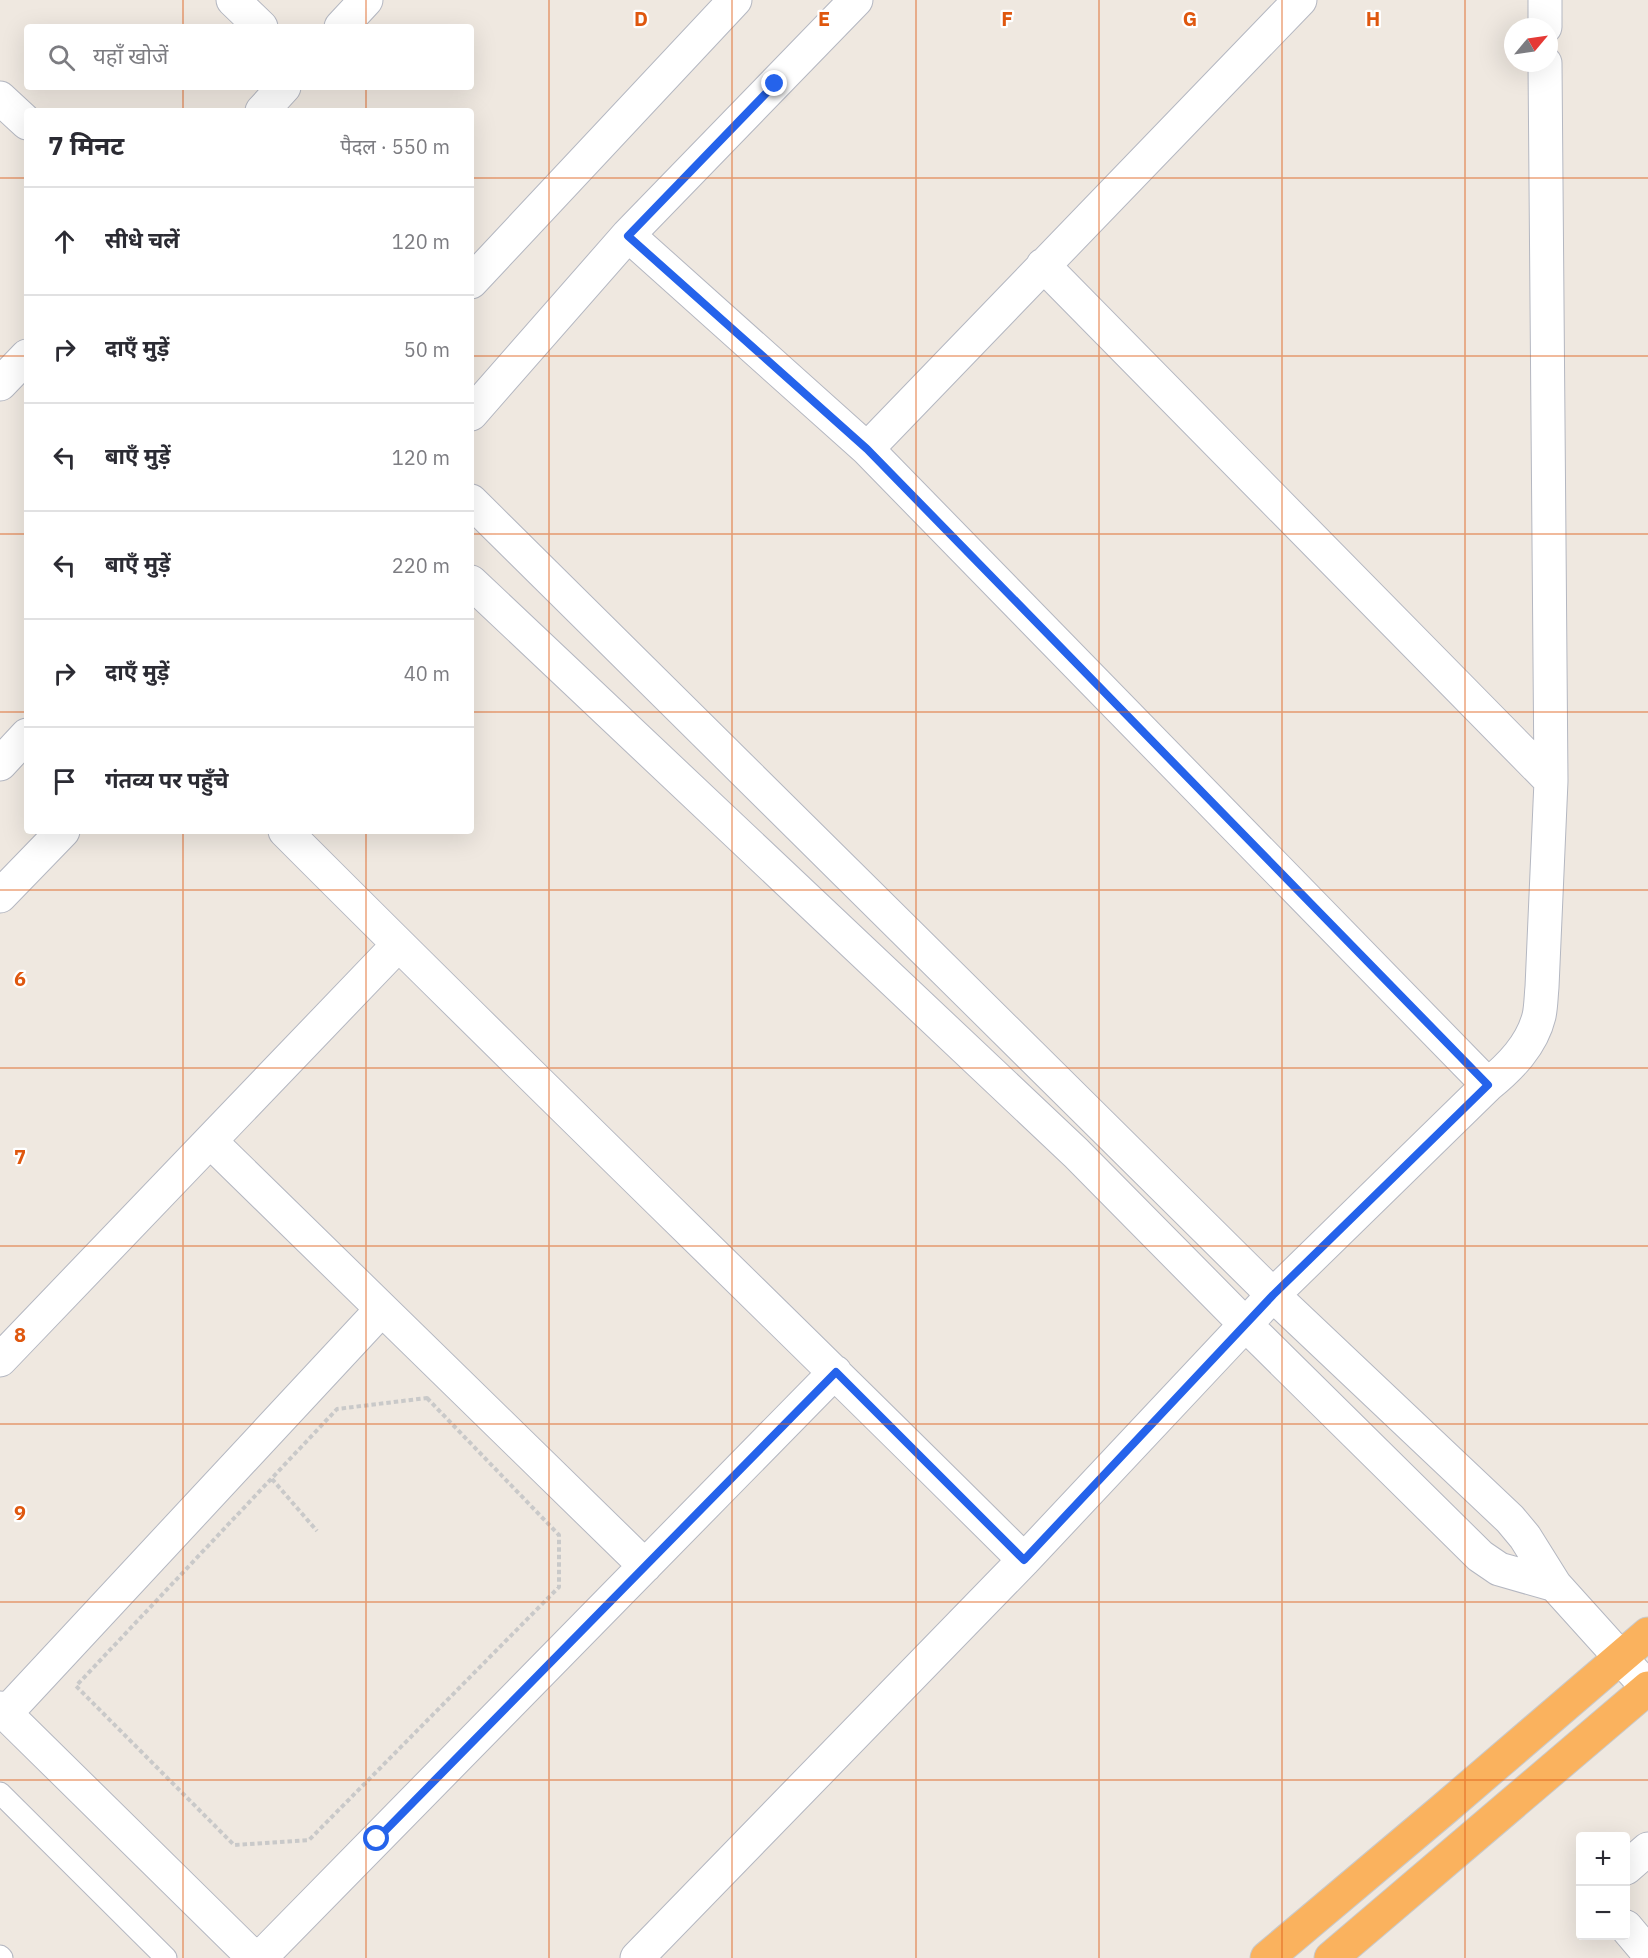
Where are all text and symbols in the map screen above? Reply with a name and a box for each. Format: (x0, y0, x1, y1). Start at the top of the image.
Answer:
text: D (634, 5, 648, 32)
text: E (818, 5, 830, 32)
text: F (1001, 5, 1013, 32)
text: G (1183, 5, 1197, 32)
text: H (1366, 5, 1380, 32)
north arrow (1504, 18, 1558, 72)
search box (24, 24, 474, 90)
icon: search (45, 41, 78, 74)
text: यहाँ खोजें (93, 41, 168, 70)
route end (761, 70, 787, 96)
text: 7 मिनट (48, 128, 124, 162)
text: पैदल · 550 m (340, 133, 450, 160)
icon: ahead (48, 225, 81, 258)
text: सीधे चलें (105, 225, 180, 254)
text: 120 m (392, 228, 450, 255)
icon: right (48, 333, 81, 366)
text: दाएँ मुड़ें (105, 333, 169, 362)
text: 50 m (404, 336, 450, 363)
icon: left (48, 441, 81, 474)
text: बाएँ मुड़ें (105, 441, 171, 470)
text: 120 m (392, 444, 450, 471)
icon: left (48, 549, 81, 582)
text: बाएँ मुड़ें (105, 549, 171, 578)
text: 220 m (392, 552, 450, 579)
icon: right (48, 657, 81, 690)
text: दाएँ मुड़ें (105, 657, 169, 686)
text: 40 m (404, 660, 450, 687)
icon: arrive (48, 765, 81, 798)
text: गंतव्य पर पहुँचे (105, 765, 229, 794)
text: 6 (14, 965, 26, 992)
text: 7 (14, 1143, 26, 1170)
text: 8 (14, 1321, 26, 1348)
text: 9 (14, 1499, 26, 1526)
route start (363, 1825, 389, 1851)
map controls (1576, 1832, 1630, 1940)
button: + (1576, 1832, 1630, 1886)
button: − (1576, 1886, 1630, 1940)

